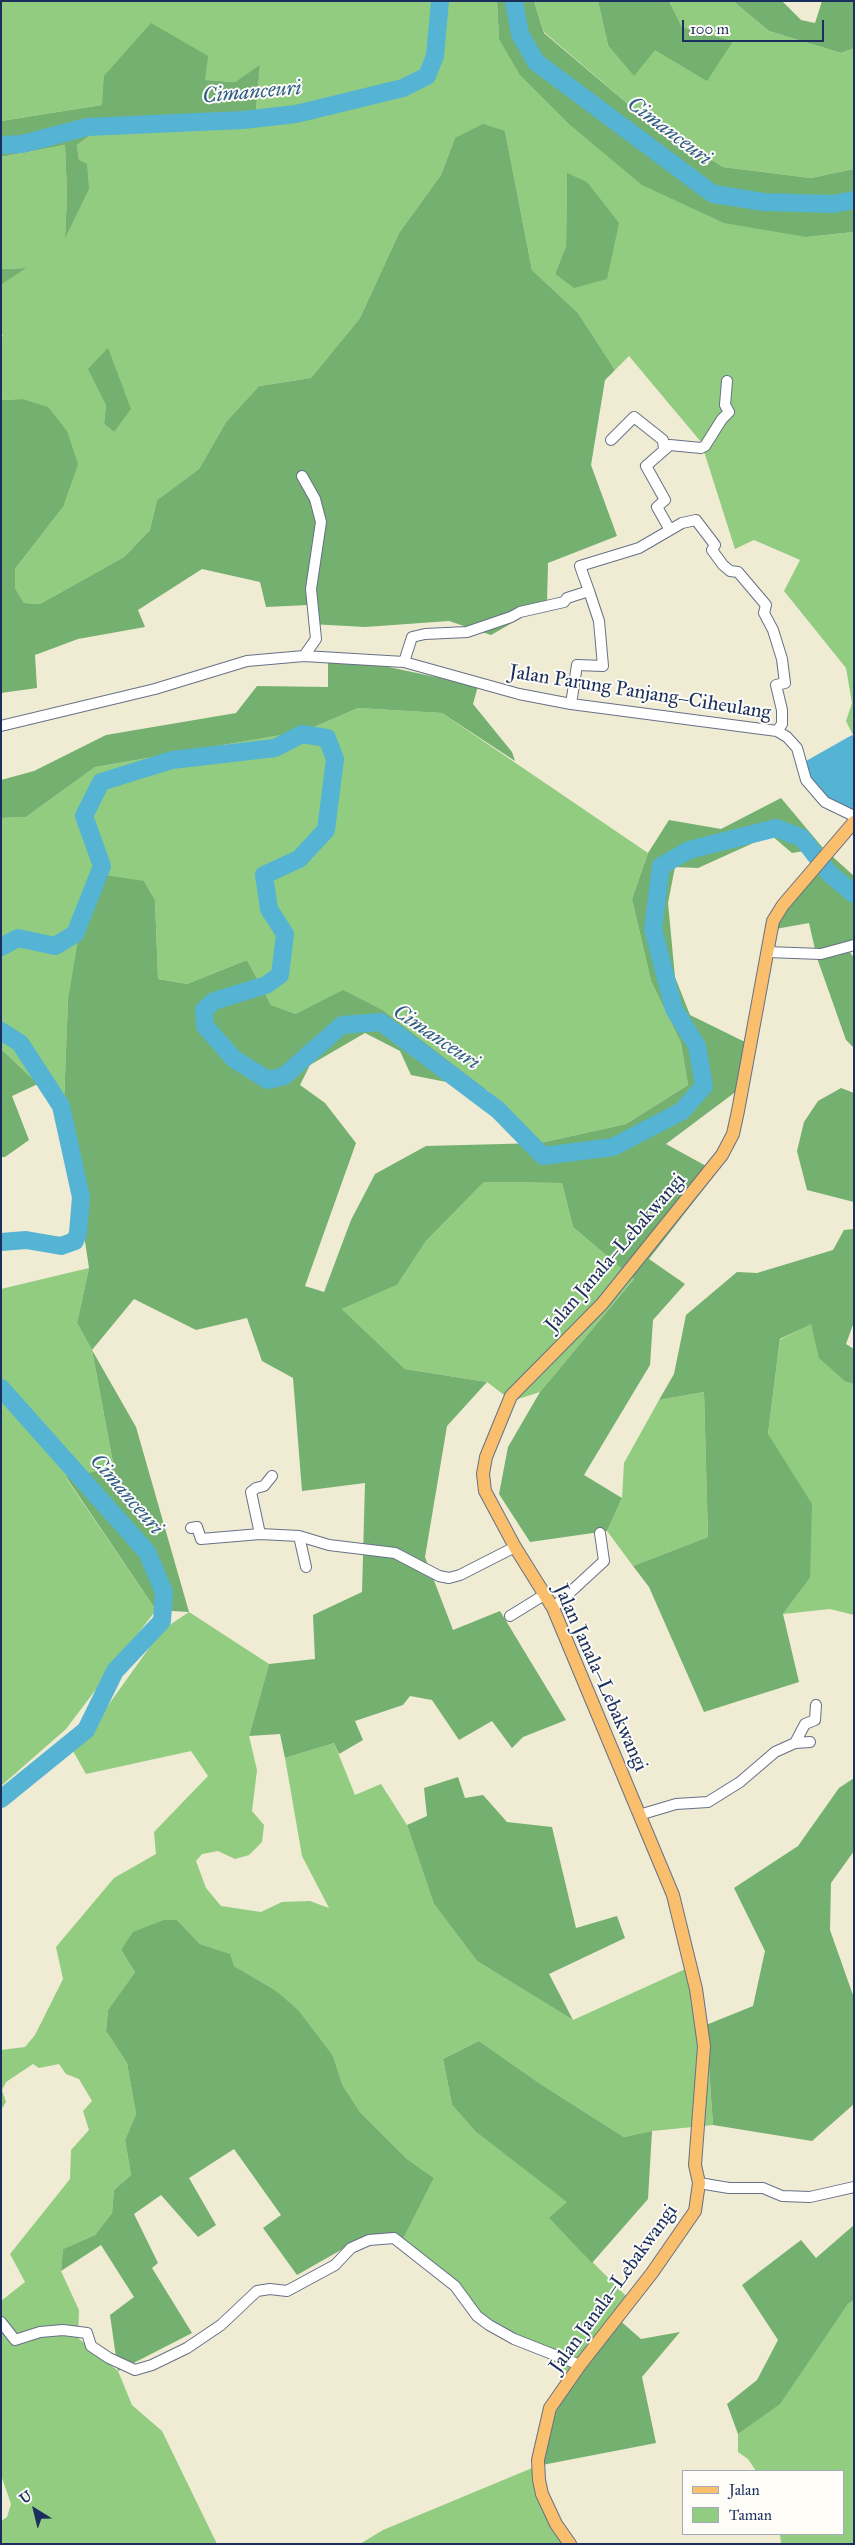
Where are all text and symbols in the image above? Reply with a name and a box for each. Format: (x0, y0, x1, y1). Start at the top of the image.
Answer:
scale bar (685, 10, 828, 42)
text: 100 m (690, 20, 729, 38)
water label: Cimanceuri (202, 76, 302, 110)
water label: Cimanceuri (622, 92, 716, 172)
street label: Jalan Parung Panjang–Ciheulang (507, 660, 773, 726)
water label: Cimanceuri (388, 1000, 484, 1076)
street label: Jalan Janala–Lebakwangi (541, 1169, 691, 1337)
water label: Cimanceuri (84, 1449, 168, 1541)
street label: Jalan Janala–Lebakwangi (548, 1581, 652, 1775)
street label: Jalan Janala–Lebakwangi (545, 2200, 683, 2378)
legend (682, 2470, 845, 2535)
text: Jalan (729, 2481, 760, 2499)
north arrow (10, 2485, 60, 2535)
text: U (16, 2487, 35, 2508)
text: Taman (729, 2506, 772, 2524)

